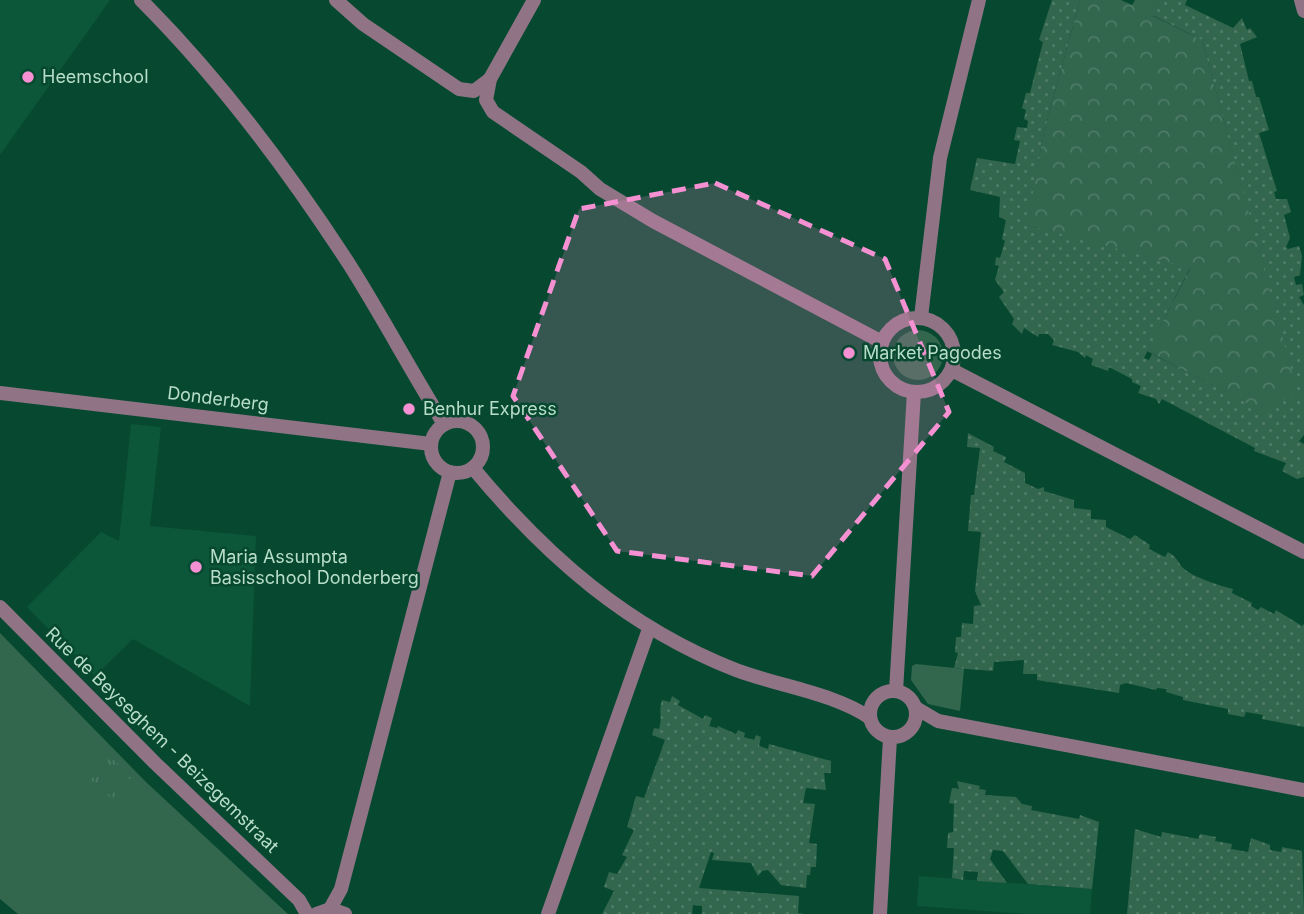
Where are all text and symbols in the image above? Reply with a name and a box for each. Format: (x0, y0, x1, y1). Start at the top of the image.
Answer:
place label: Heemschool (42, 66, 149, 87)
marker: Heemschool (20, 69, 36, 85)
place label: Market Pagodes (863, 342, 1002, 363)
marker: Market Pagodes (841, 345, 857, 361)
street label: Donderberg (166, 382, 270, 415)
place label: Benhur Express (423, 398, 557, 419)
marker: Benhur Express (401, 401, 417, 417)
place label: Maria Assumpta Basisschool Donderberg (210, 546, 419, 588)
marker: Maria Assumpta Basisschool Donderberg (188, 559, 204, 575)
street label: Rue de Beyseghem - Beizegemstraat (42, 623, 283, 857)

